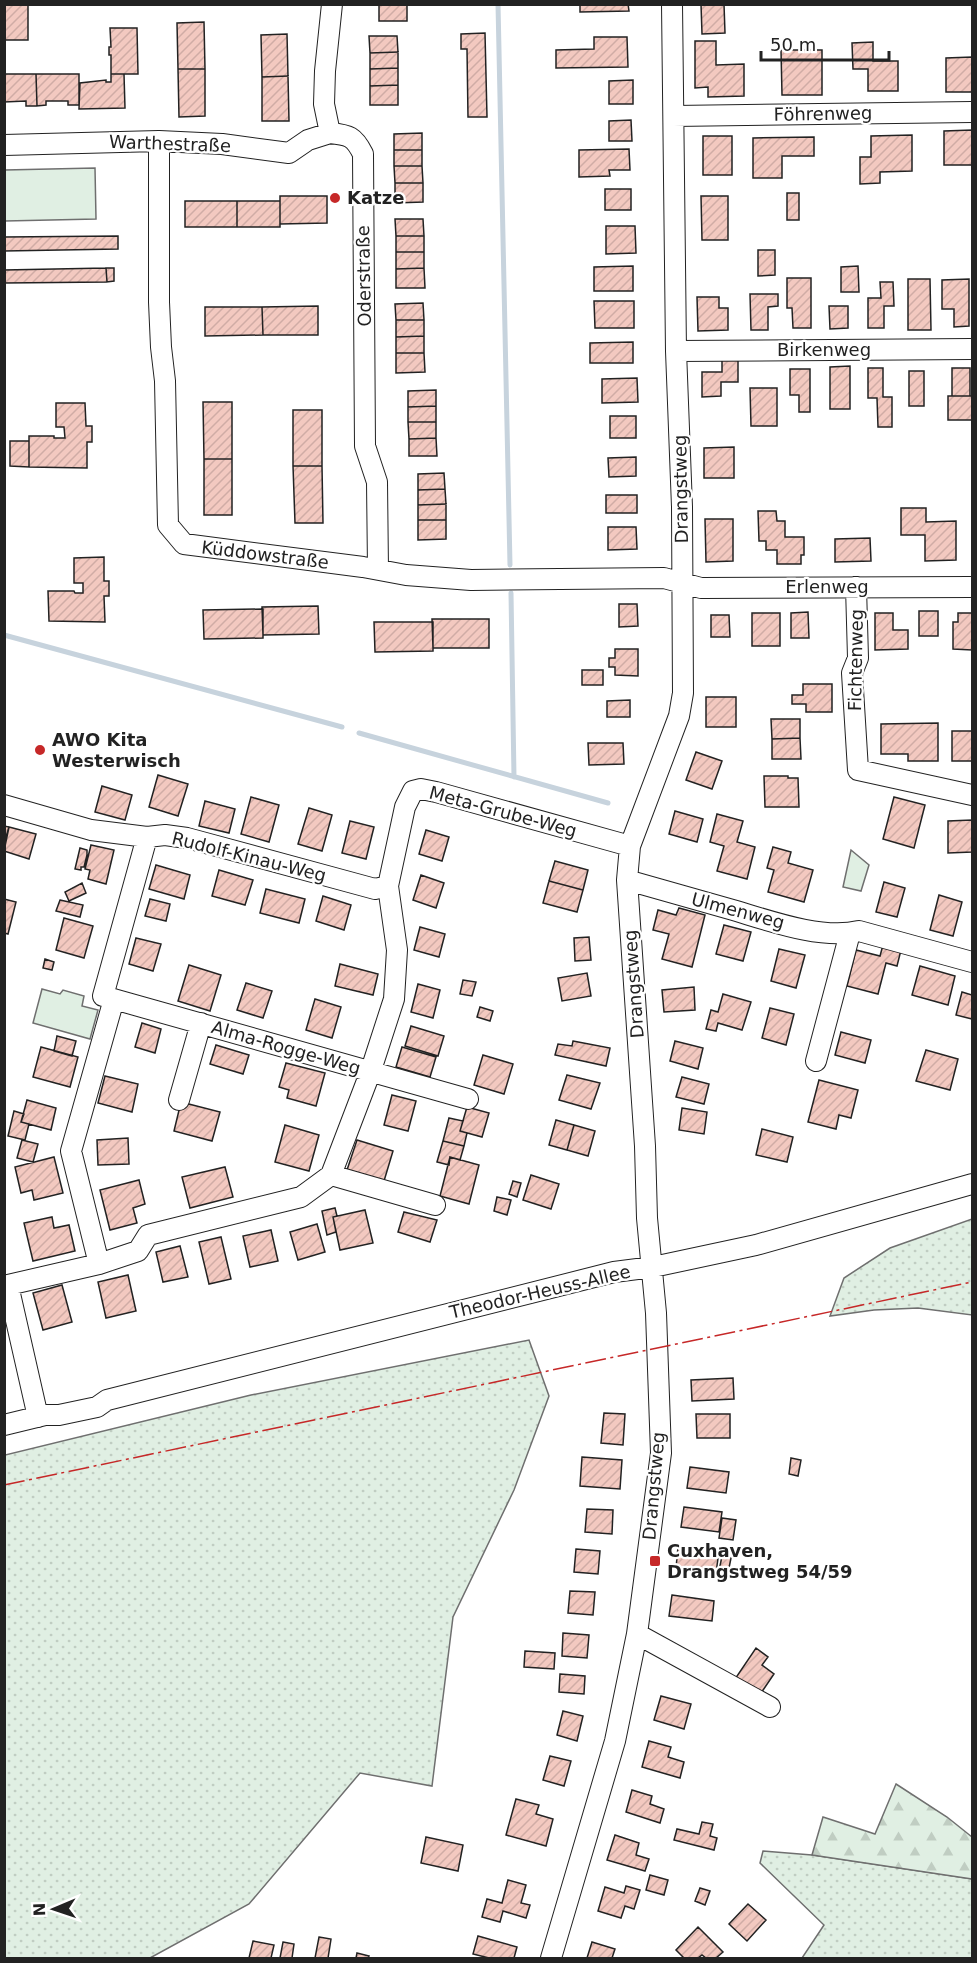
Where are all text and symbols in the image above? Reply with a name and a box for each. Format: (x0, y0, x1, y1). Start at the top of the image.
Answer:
scale bar (761, 24, 888, 62)
text: 50 m (770, 34, 816, 55)
street label: Föhrenweg (773, 102, 873, 125)
street label: Warthestraße (109, 131, 231, 156)
place label: Katze (347, 187, 404, 208)
marker: Katze (328, 191, 342, 205)
street label: Oderstraße (352, 225, 375, 327)
street label: Birkenweg (777, 339, 871, 360)
street label: Drangstweg (669, 434, 692, 544)
street label: Küddowstraße (200, 536, 330, 573)
street label: Erlenweg (785, 576, 869, 597)
street label: Fichtenweg (844, 609, 867, 711)
place label: AWO Kita Westerwisch (52, 729, 181, 771)
marker: AWO Kita Westerwisch (33, 743, 47, 757)
street label: Meta-Grube-Weg (427, 782, 579, 841)
street label: Rudolf-Kinau-Weg (170, 827, 328, 886)
street label: Ulmenweg (689, 888, 787, 933)
street label: Drangstweg (619, 929, 648, 1039)
street label: Alma-Rogge-Weg (209, 1016, 363, 1079)
street label: Theodor-Heuss-Allee (446, 1260, 632, 1323)
street label: Drangstweg (638, 1431, 669, 1541)
place label: Cuxhaven, Drangstweg 54/59 (667, 1540, 853, 1582)
marker: Cuxhaven, Drangstweg 54/59 (648, 1554, 662, 1568)
north arrow (24, 1879, 84, 1939)
text: N (30, 1902, 49, 1917)

